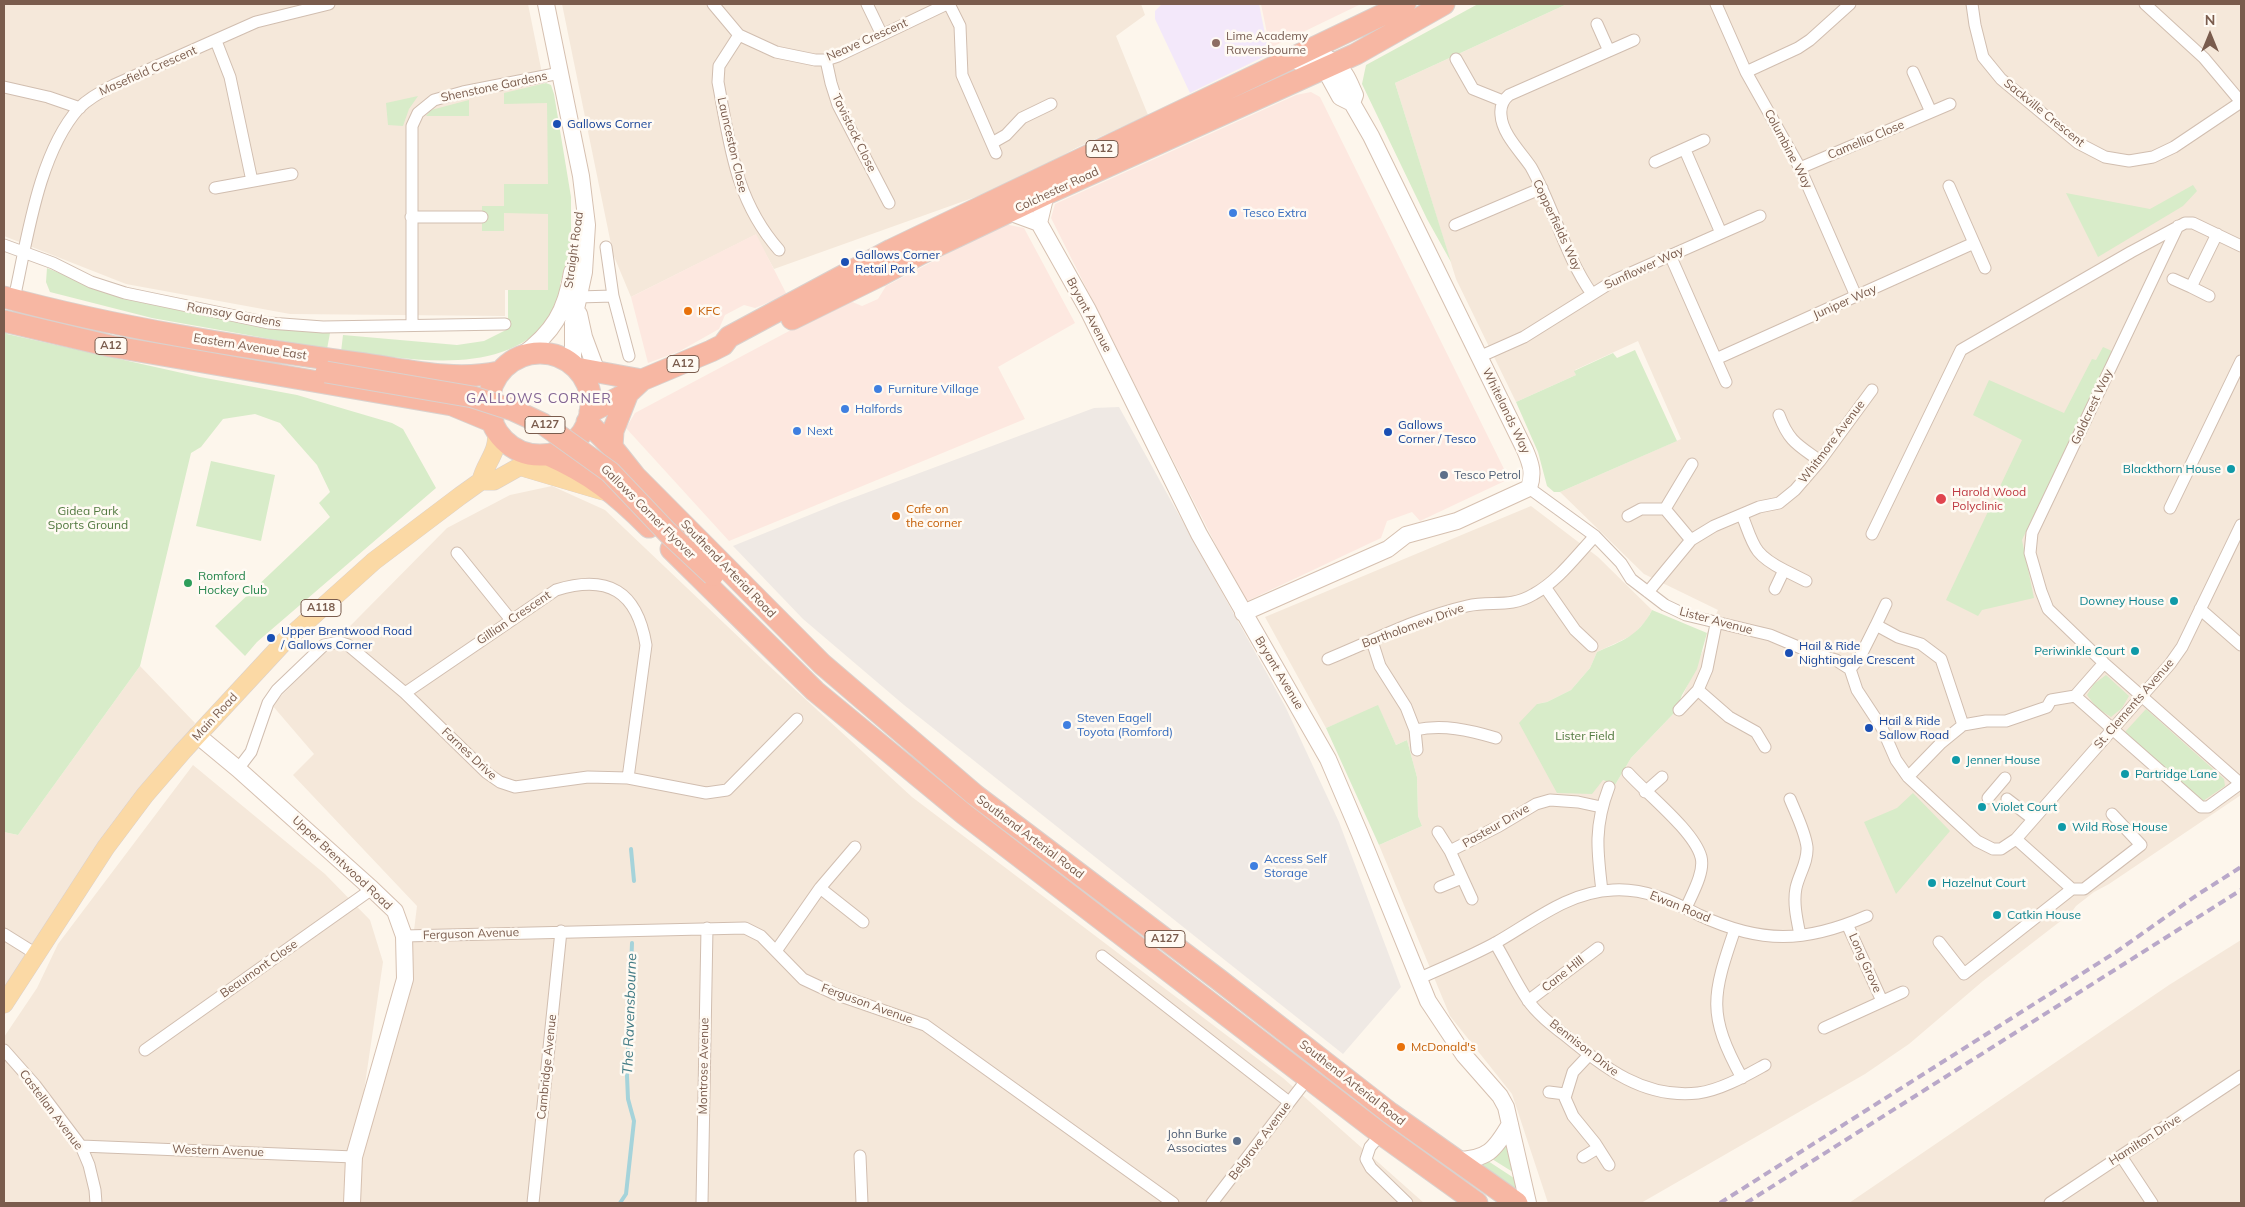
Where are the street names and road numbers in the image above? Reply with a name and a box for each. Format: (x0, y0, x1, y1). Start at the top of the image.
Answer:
street label: Neave Crescent (824, 16, 910, 64)
street label: Masefield Crescent (97, 43, 199, 99)
street label: Shenstone Gardens (439, 69, 549, 105)
street label: Sackville Crescent (2001, 76, 2087, 150)
street label: Tavistock Close (829, 92, 879, 174)
street label: Launceston Close (714, 96, 750, 194)
street label: Columbine Way (1761, 107, 1815, 191)
street label: Camellia Close (1826, 117, 1906, 163)
road number: A12 (1086, 140, 1118, 158)
street label: Colchester Road (1013, 164, 1101, 216)
street label: Copperfields Way (1530, 177, 1584, 273)
street label: Straight Road (562, 211, 586, 289)
street label: Sunflower Way (1602, 243, 1686, 293)
street label: Bryant Avenue (1063, 275, 1115, 355)
street label: Juniper Way (1811, 282, 1879, 322)
street label: Ramsay Gardens (186, 300, 282, 330)
street label: Eastern Avenue East (192, 331, 308, 363)
road number: A12 (95, 338, 127, 354)
road number: A12 (667, 356, 699, 372)
street label: Whitelands Way (1479, 366, 1533, 456)
street label: Goldcrest Way (2068, 367, 2116, 447)
street label: Whitmore Avenue (1796, 398, 1868, 486)
road number: A127 (525, 416, 565, 434)
street label: Gallows Corner Flyover (598, 462, 698, 562)
street label: Southend Arterial Road (678, 517, 778, 621)
street label: Gillian Crescent (474, 588, 554, 648)
road number: A118 (301, 600, 341, 616)
street label: Bartholomew Drive (1360, 601, 1466, 651)
street label: Lister Avenue (1678, 604, 1754, 638)
street label: Bryant Avenue (1252, 634, 1306, 712)
street label: St. Clements Avenue (2091, 656, 2177, 752)
street label: Main Road (189, 690, 241, 744)
street label: Farnes Drive (439, 725, 499, 783)
street label: Southend Arterial Road (974, 792, 1086, 882)
street label: Pasteur Drive (1460, 801, 1532, 851)
street label: Upper Brentwood Road (289, 813, 395, 913)
street label: Ewan Road (1648, 888, 1712, 926)
street label: Ferguson Avenue (423, 925, 519, 943)
road number: A127 (1145, 931, 1185, 948)
street label: Long Grove (1846, 931, 1884, 995)
street label: Beaumont Close (218, 937, 300, 1001)
street label: Cane Hill (1539, 953, 1587, 995)
street label: Ferguson Avenue (819, 981, 915, 1027)
street label: Cambridge Avenue (534, 1014, 560, 1120)
street label: Montrose Avenue (696, 1017, 712, 1115)
street label: Bennison Drive (1547, 1017, 1621, 1079)
street label: Southend Arterial Road (1296, 1037, 1408, 1129)
street label: Castellan Avenue (16, 1067, 86, 1153)
street label: Belgrave Avenue (1226, 1099, 1294, 1183)
street label: Hamilton Drive (2106, 1111, 2184, 1169)
street label: Western Avenue (172, 1142, 264, 1160)

